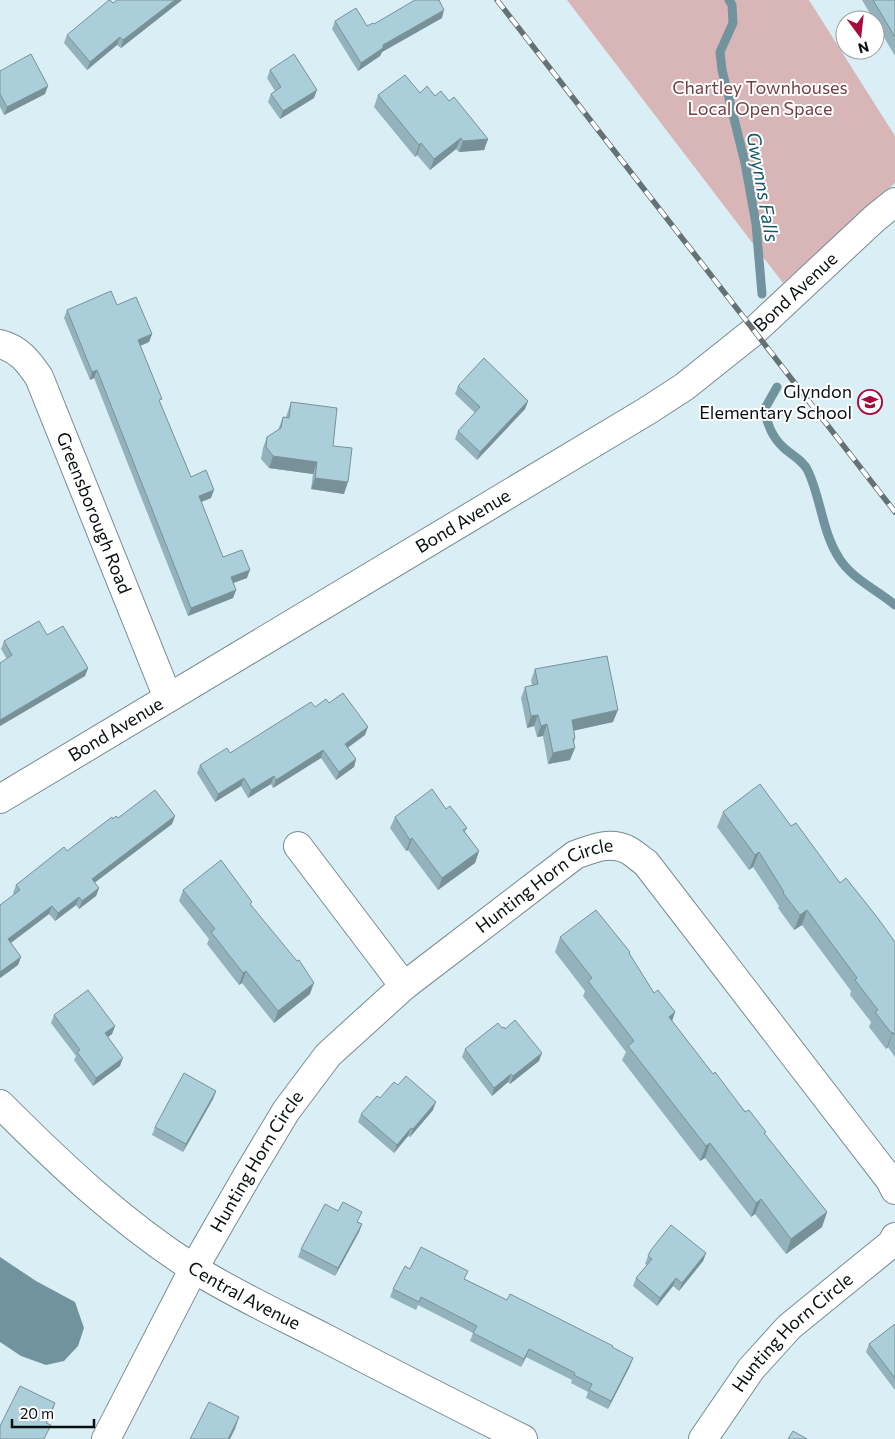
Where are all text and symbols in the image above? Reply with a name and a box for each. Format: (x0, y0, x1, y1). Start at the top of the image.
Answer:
north arrow (835, 10, 885, 60)
text: N (856, 38, 871, 58)
park label: Chartley Townhouses Local Open Space (672, 76, 848, 119)
water label: Gwynns Falls (742, 130, 785, 244)
street label: Bond Avenue (748, 247, 841, 336)
place label: Glyndon Elementary School (699, 380, 852, 423)
school or university icon: Glyndon Elementary School (857, 389, 883, 415)
street label: Greensborough Road (52, 429, 137, 597)
street label: Bond Avenue (411, 484, 514, 557)
street label: Bond Avenue (64, 692, 167, 766)
street label: Hunting Horn Circle (471, 833, 614, 937)
street label: Hunting Horn Circle (205, 1086, 307, 1236)
street label: Central Avenue (184, 1256, 304, 1334)
street label: Hunting Horn Circle (727, 1268, 857, 1396)
scale bar (12, 1396, 95, 1428)
text: 20 m (20, 1404, 54, 1422)

